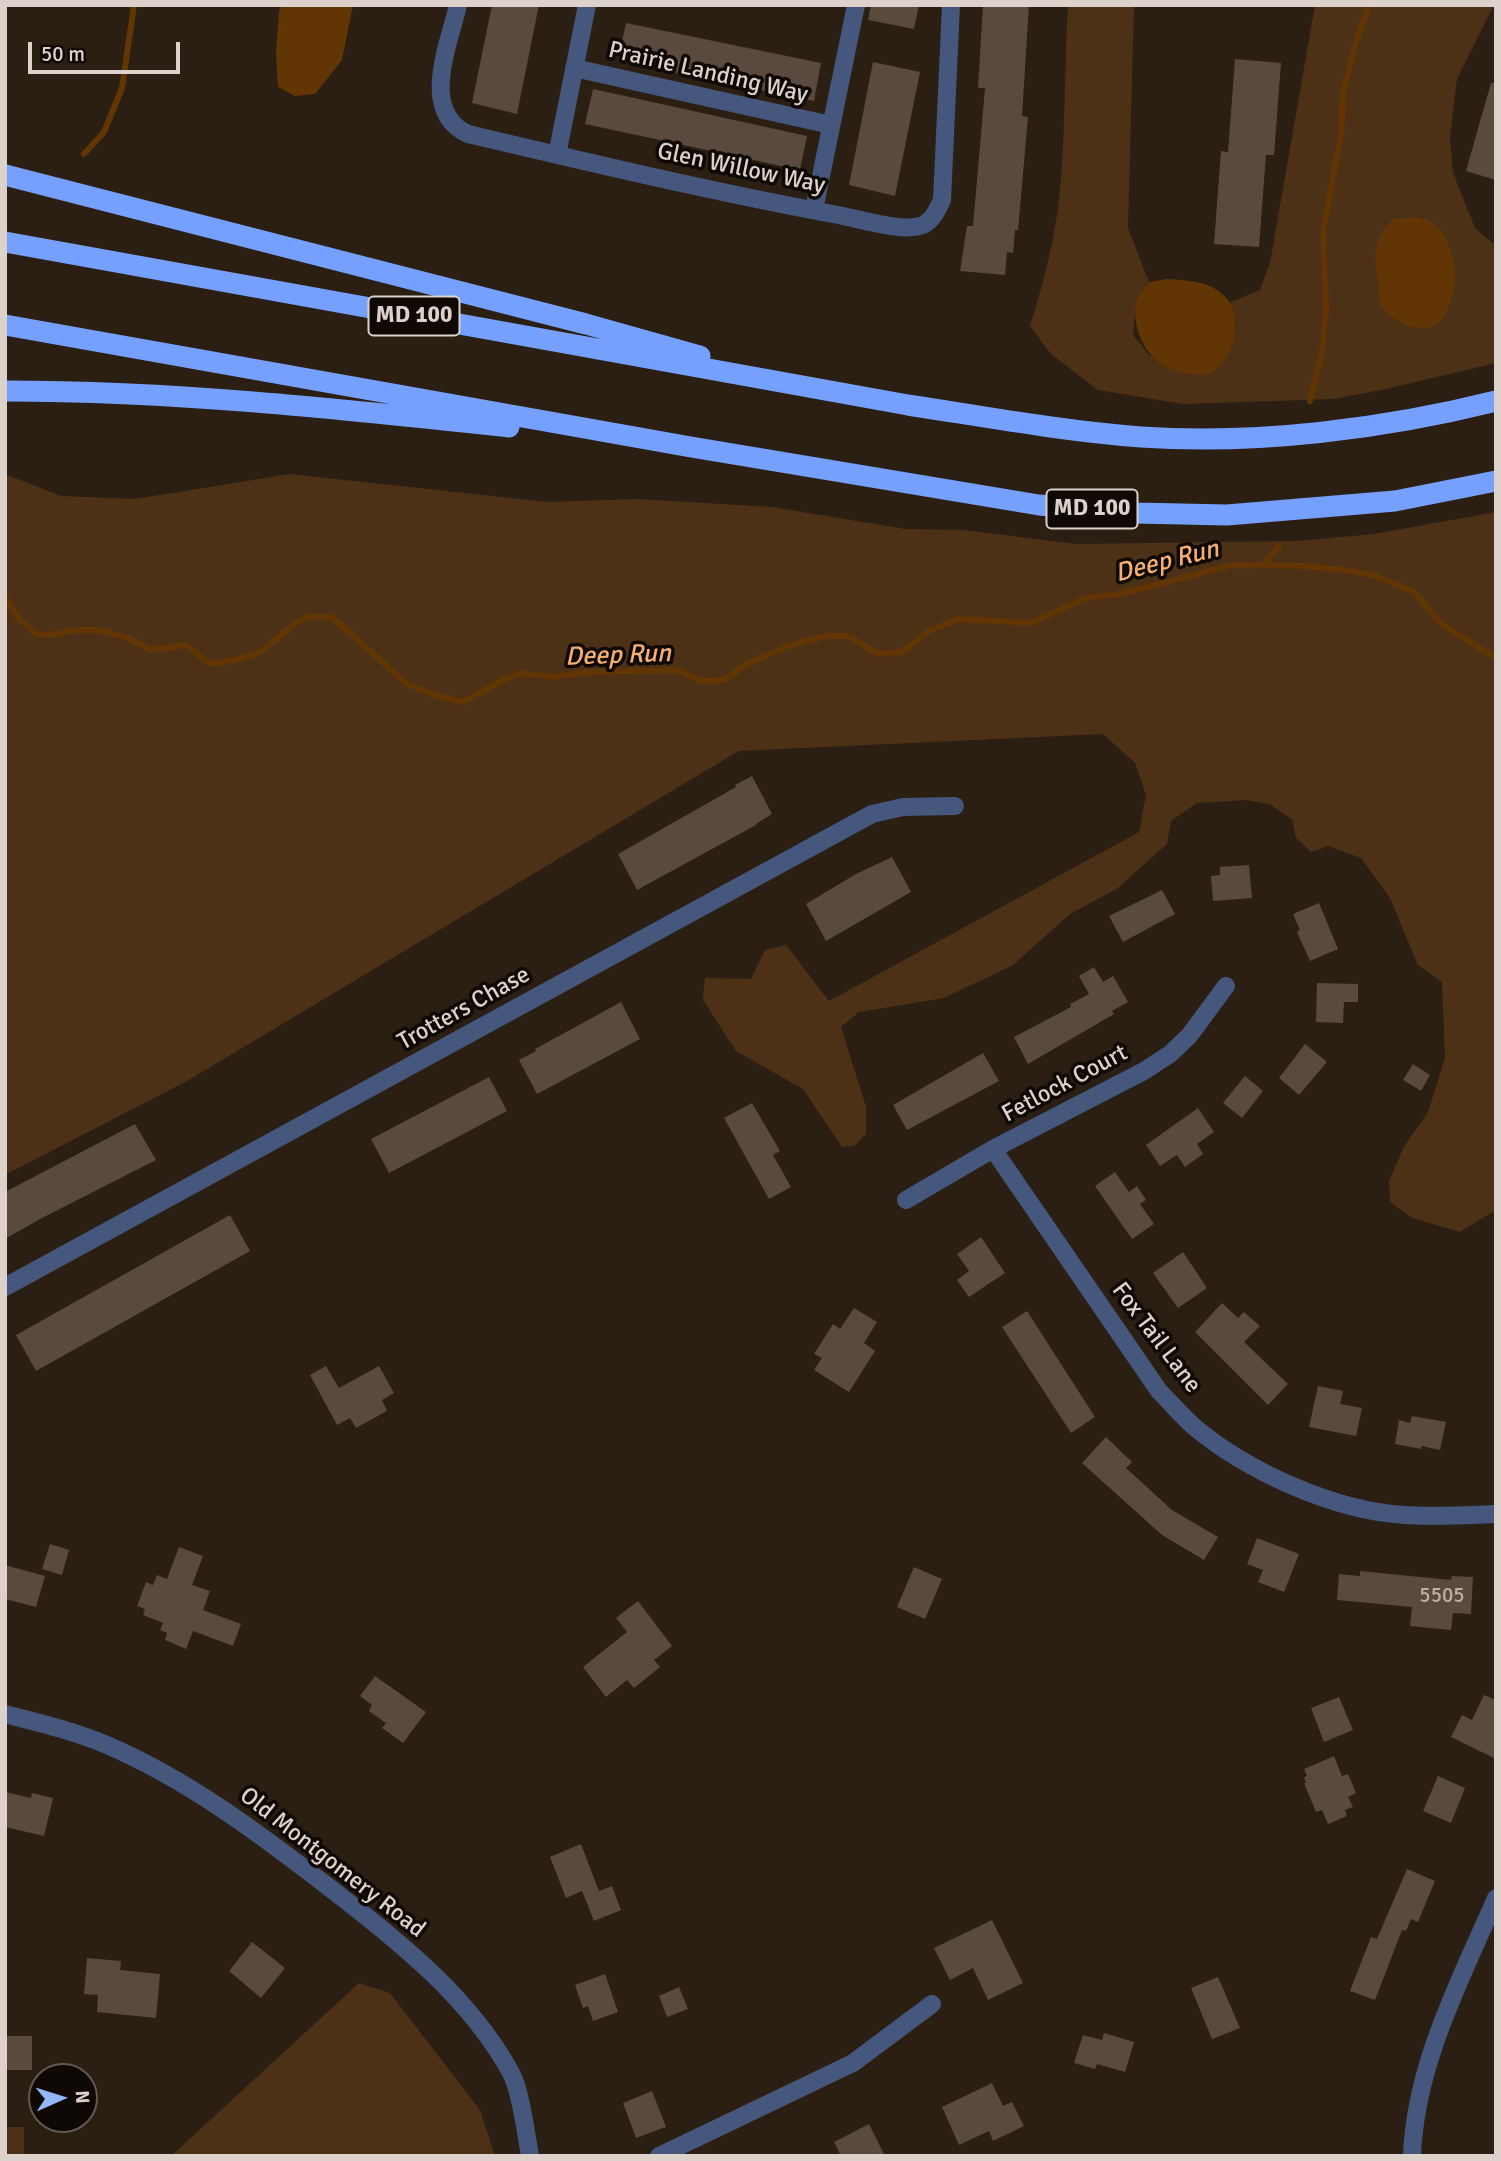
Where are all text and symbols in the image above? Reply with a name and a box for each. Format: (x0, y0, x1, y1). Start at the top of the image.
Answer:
scale bar (32, 28, 184, 72)
street label: Prairie Landing Way (605, 36, 811, 110)
text: 50 m (41, 41, 85, 67)
street label: Glen Willow Way (655, 137, 827, 201)
road number: MD 100 (368, 296, 460, 336)
road number: MD 100 (1046, 489, 1138, 528)
water label: Deep Run (1112, 534, 1222, 590)
water label: Deep Run (565, 639, 671, 673)
street label: Trotters Chase (393, 961, 535, 1057)
street label: Fetlock Court (997, 1039, 1133, 1129)
street label: Fox Tail Lane (1105, 1277, 1207, 1399)
house number: 5505 (1419, 1583, 1465, 1609)
street label: Old Montgomery Road (233, 1782, 431, 1944)
north arrow (28, 2063, 98, 2133)
text: N (70, 2090, 94, 2104)

